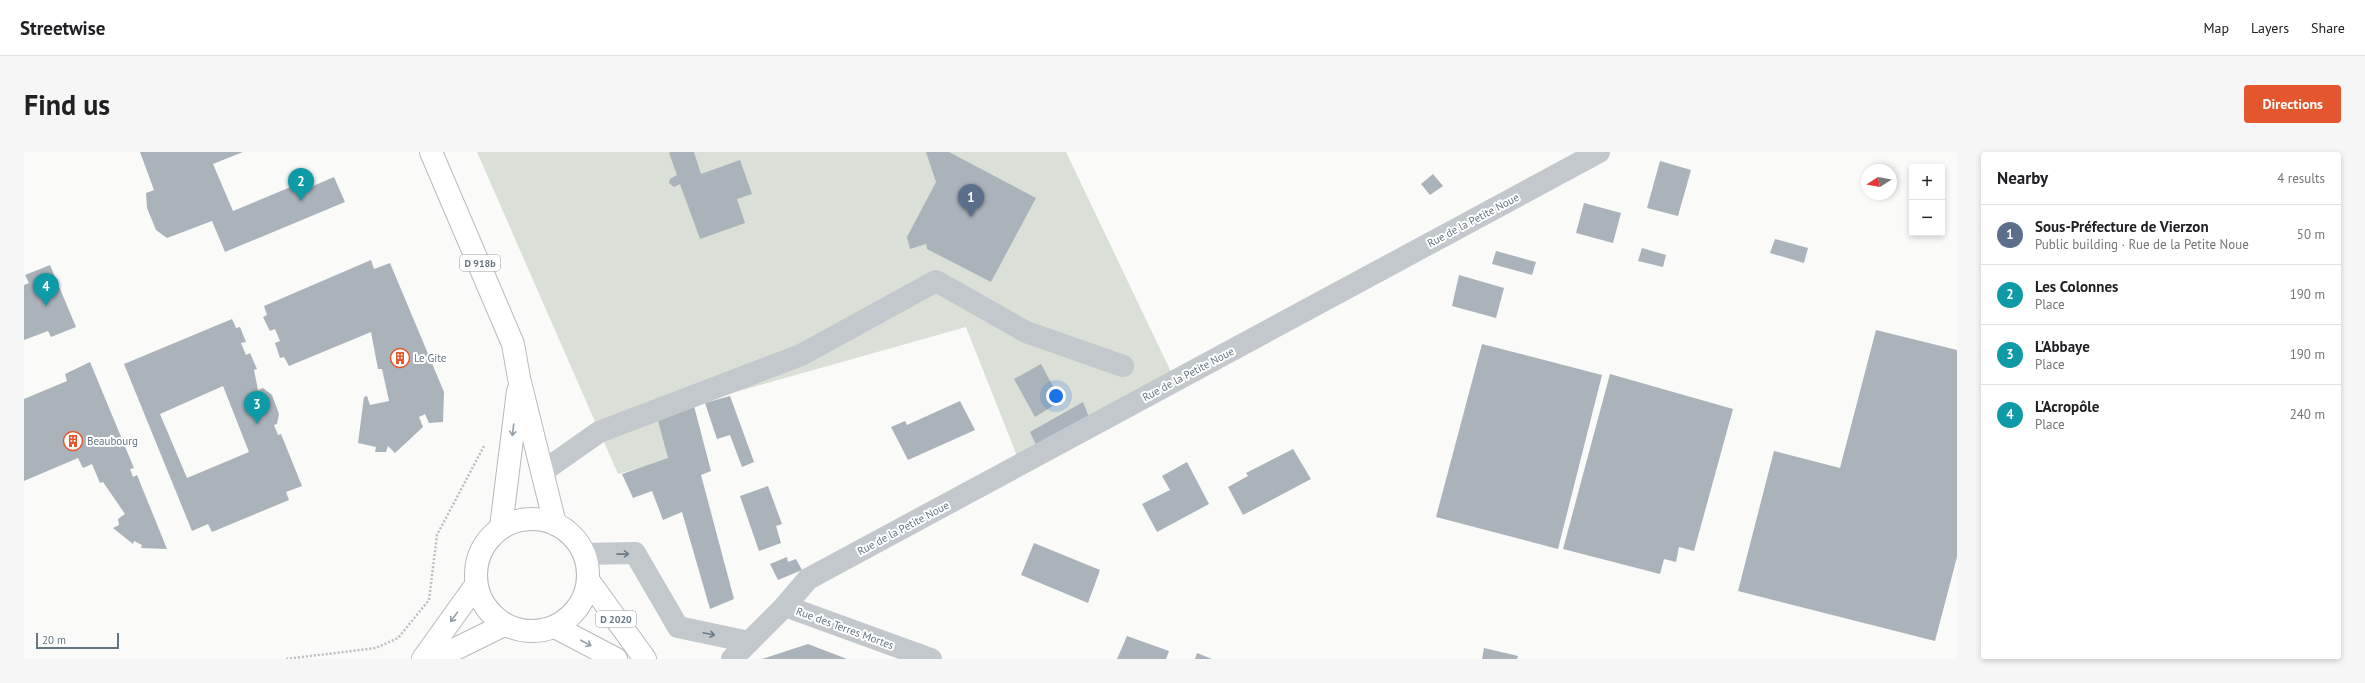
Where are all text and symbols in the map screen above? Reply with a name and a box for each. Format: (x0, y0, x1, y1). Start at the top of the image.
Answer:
text: Streetwise (20, 16, 105, 40)
text: Map (2203, 19, 2229, 37)
text: Layers (2251, 19, 2289, 37)
text: Share (2311, 19, 2345, 37)
button: Directions (2244, 85, 2341, 123)
text: Find us (24, 86, 110, 123)
north arrow (1861, 164, 1897, 200)
map controls (1909, 164, 1945, 236)
button: + (1909, 164, 1945, 200)
text: Nearby (1997, 167, 2048, 189)
pin: 2 (288, 168, 314, 201)
text: 4 results (2277, 170, 2325, 187)
pin: 1 (958, 184, 984, 217)
street label: Rue de la Petite Noue (1425, 190, 1522, 250)
button: − (1909, 200, 1945, 236)
text: Sous-Préfecture de Vierzon (2035, 217, 2209, 236)
text: 1 (2006, 226, 2014, 243)
text: 50 m (2297, 226, 2325, 243)
text: Public building · Rue de la Petite Noue (2035, 236, 2249, 253)
road number: D 918b (460, 255, 500, 271)
pin: 4 (33, 273, 59, 306)
text: Les Colonnes (2035, 277, 2118, 296)
text: 2 (2006, 286, 2014, 303)
text: 190 m (2290, 286, 2325, 303)
text: Place (2035, 296, 2065, 313)
text: L'Abbaye (2035, 337, 2090, 356)
street label: Rue de la Petite Noue (1140, 344, 1237, 404)
text: 3 (2006, 346, 2014, 363)
text: 190 m (2290, 346, 2325, 363)
building icon: Le Gite (389, 347, 411, 369)
place label: Le Gite (414, 351, 447, 365)
text: Place (2035, 356, 2065, 373)
your location (1046, 386, 1066, 406)
pin: 3 (244, 391, 270, 424)
text: L'Acropôle (2035, 397, 2099, 416)
text: 4 (2006, 406, 2014, 423)
text: 240 m (2290, 406, 2325, 423)
text: Place (2035, 416, 2065, 433)
one-way arrow (509, 423, 517, 436)
building icon: Beaubourg (62, 430, 84, 452)
place label: Beaubourg (87, 434, 138, 448)
street label: Rue de la Petite Noue (855, 498, 952, 558)
one-way arrow (616, 550, 629, 557)
street label: Rue des Terres Mortes (794, 604, 896, 652)
one-way arrow (450, 611, 458, 622)
road number: D 2020 (596, 611, 636, 627)
one-way arrow (703, 630, 716, 638)
scale bar (36, 631, 119, 650)
text: 20 m (42, 633, 66, 647)
one-way arrow (579, 640, 591, 647)

